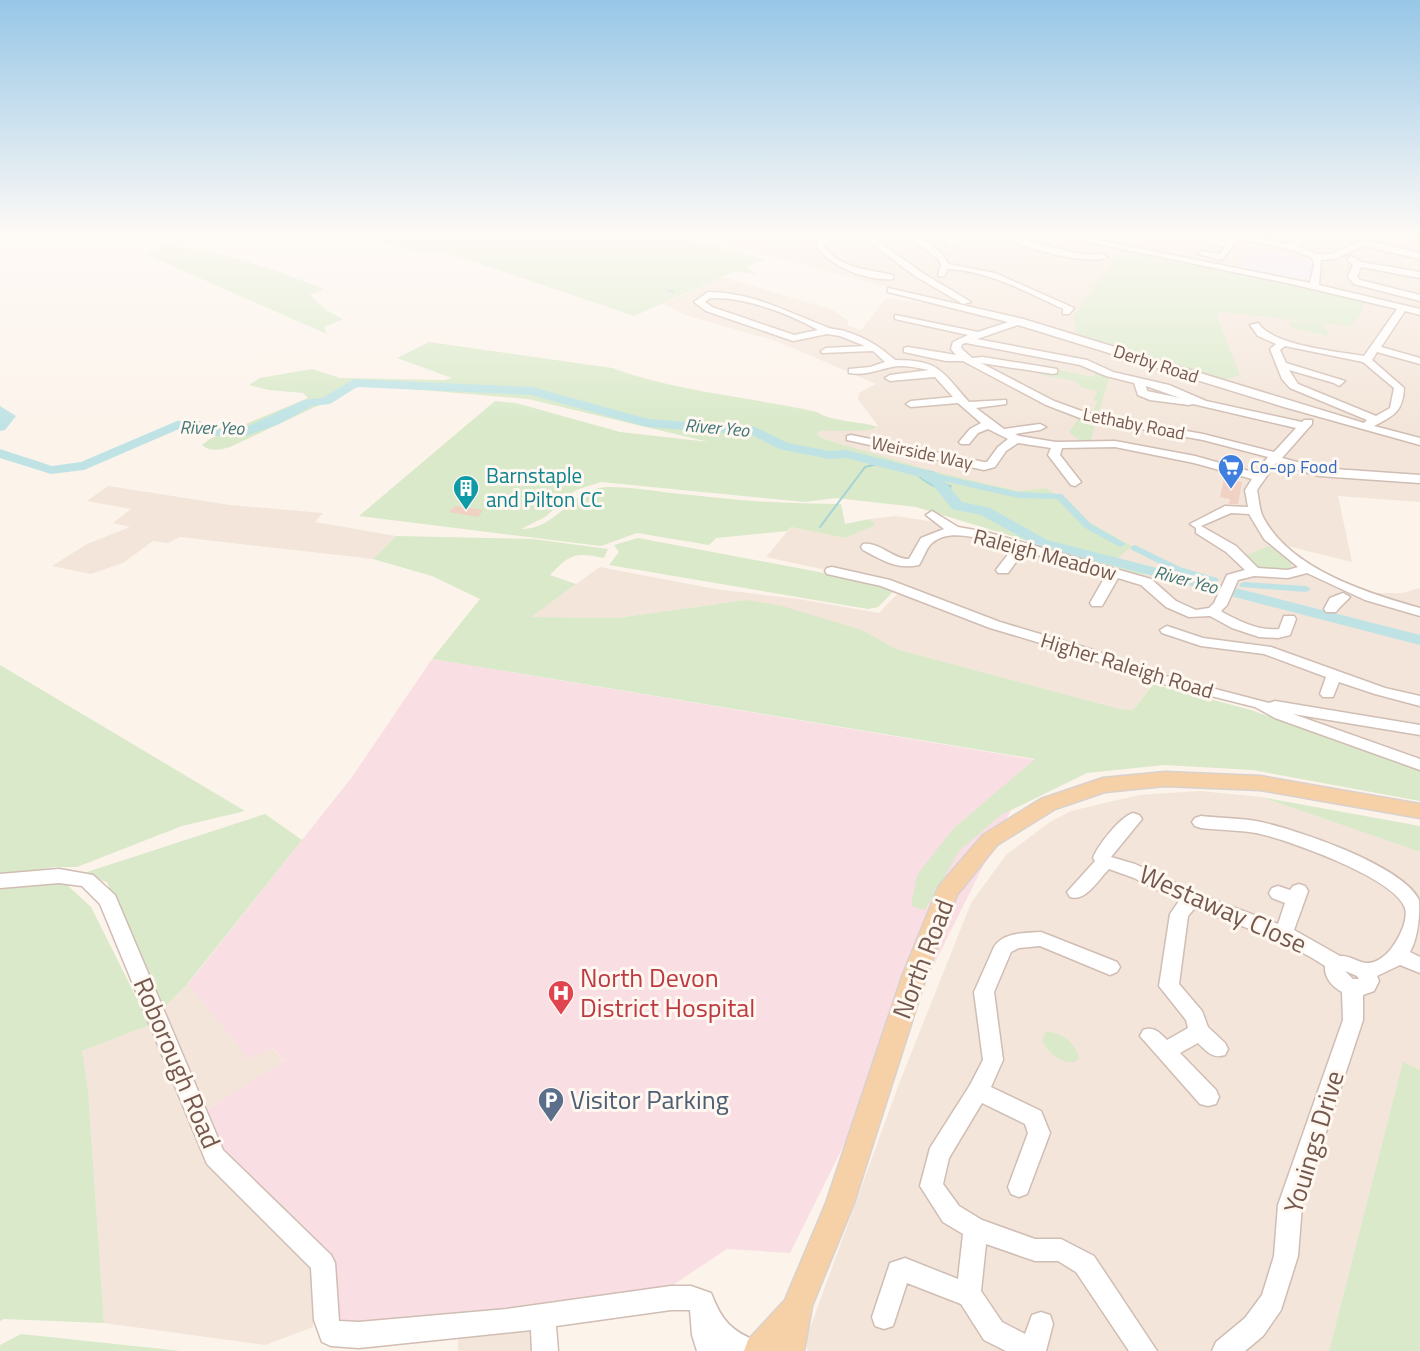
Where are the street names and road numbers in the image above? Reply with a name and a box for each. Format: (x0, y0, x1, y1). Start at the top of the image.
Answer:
street label: Derby Road (1110, 337, 1202, 390)
street label: Lethaby Road (1081, 400, 1187, 447)
street label: Weirside Way (869, 429, 976, 476)
street label: Raleigh Meadow (970, 520, 1120, 589)
street label: Higher Raleigh Road (1037, 624, 1218, 707)
street label: Westaway Close (1133, 854, 1313, 963)
street label: North Road (882, 893, 963, 1024)
street label: Roborough Road (124, 971, 231, 1154)
street label: Youings Drive (1273, 1066, 1354, 1218)

